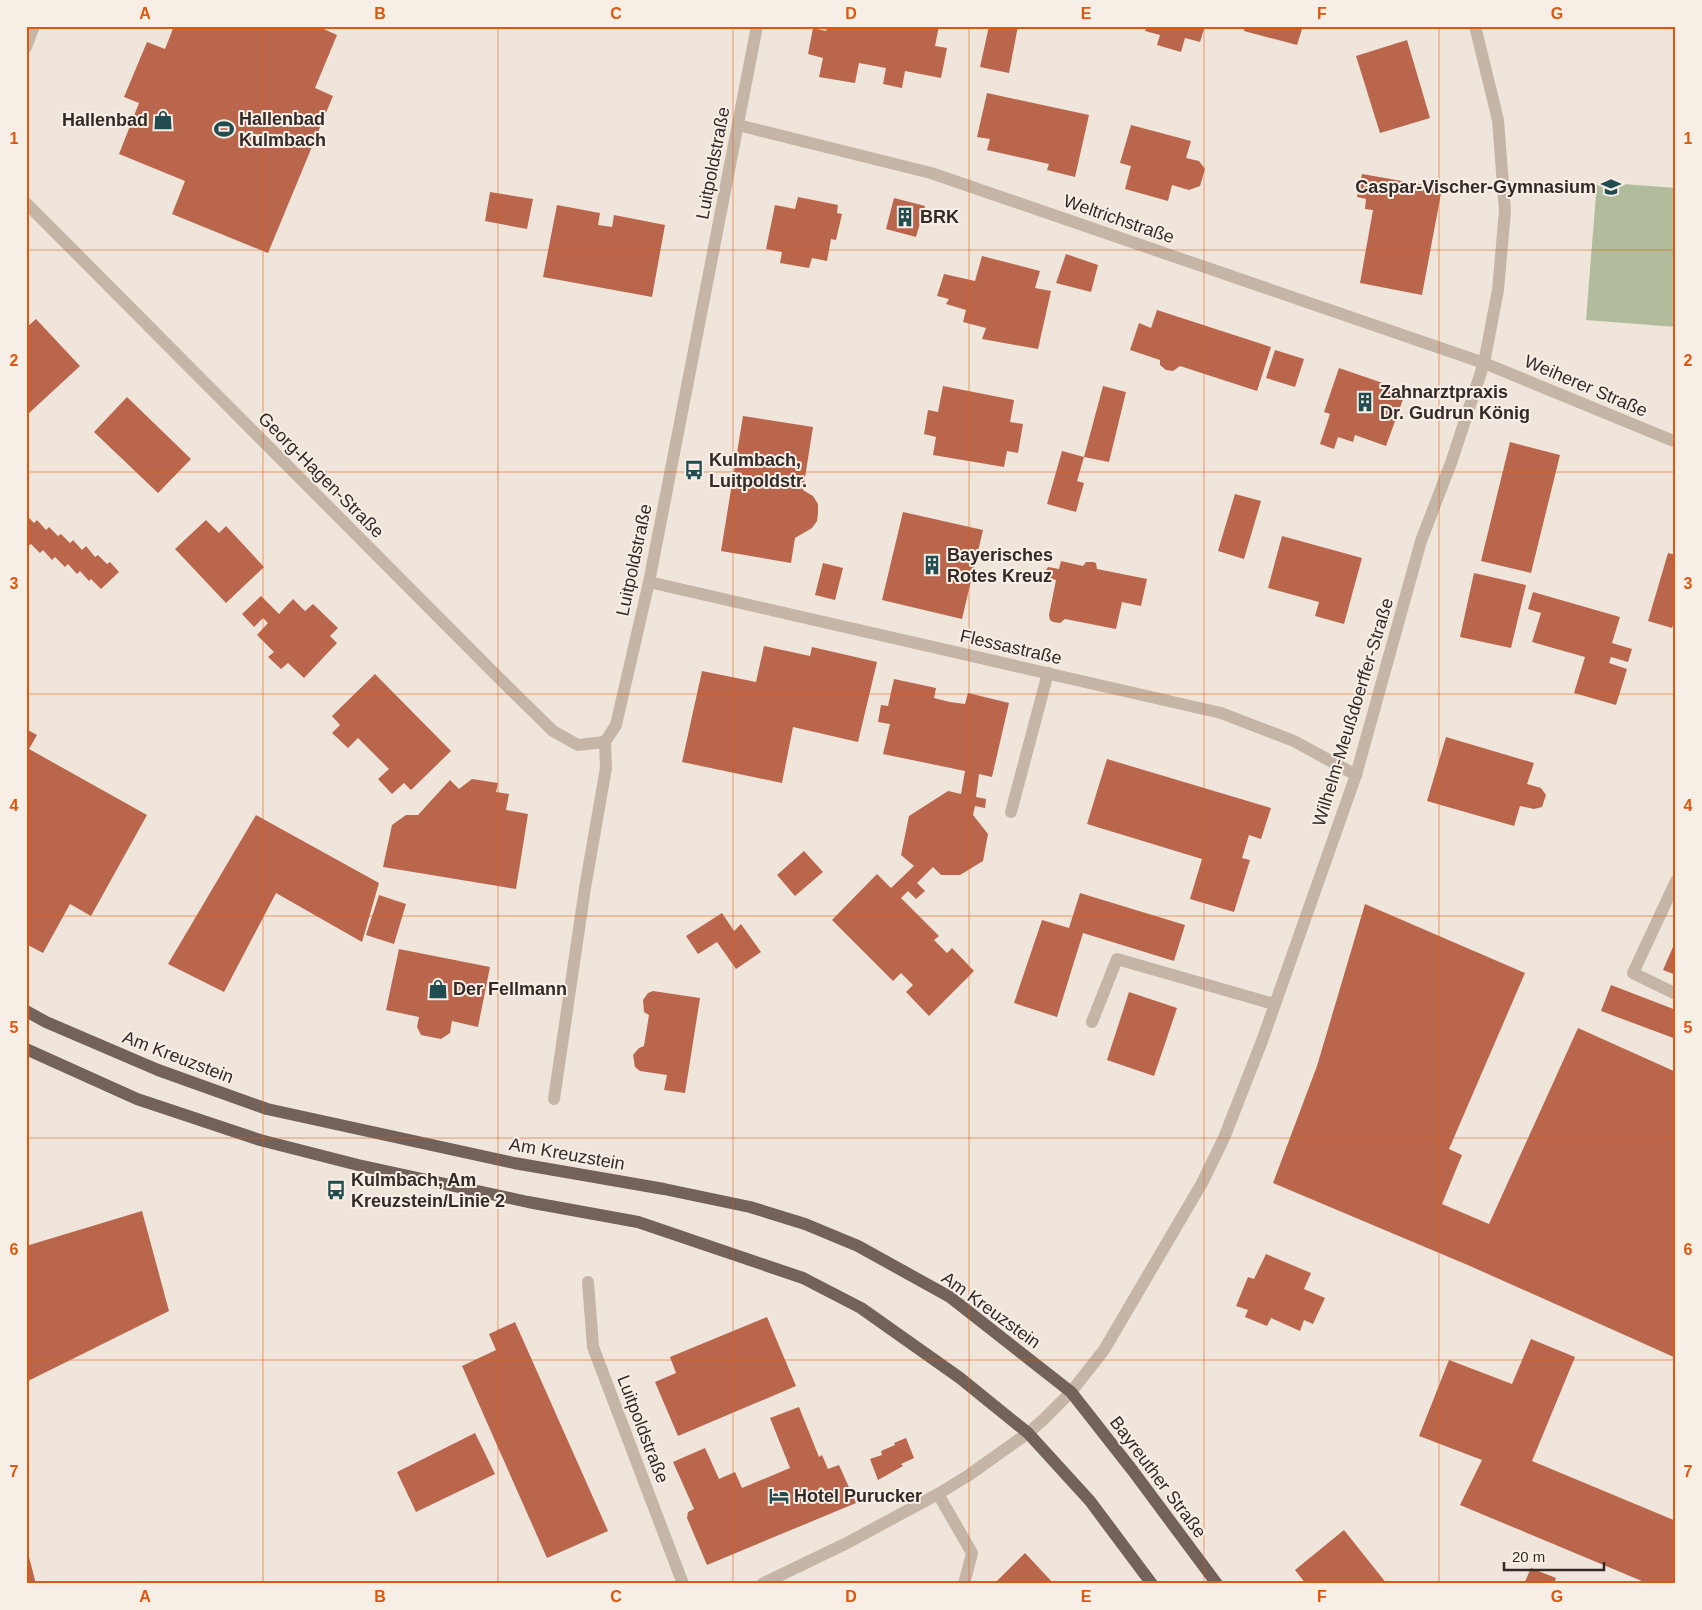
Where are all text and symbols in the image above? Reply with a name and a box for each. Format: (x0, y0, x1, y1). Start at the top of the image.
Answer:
text: A (139, 5, 151, 22)
text: B (374, 5, 386, 22)
text: C (610, 5, 622, 22)
text: D (845, 5, 857, 22)
text: E (1081, 5, 1092, 22)
text: F (1317, 5, 1327, 22)
text: G (1551, 5, 1563, 22)
street label: Luitpoldstraße (692, 105, 734, 221)
shop icon: Hallenbad (152, 109, 174, 131)
place label: Hallenbad Kulmbach (239, 109, 326, 150)
place label: Hallenbad (62, 110, 148, 130)
sports icon: Hallenbad Kulmbach (213, 118, 235, 140)
text: 1 (10, 130, 19, 147)
text: 1 (1684, 130, 1693, 147)
school or university icon: Caspar-Vischer-Gymnasium (1600, 176, 1622, 198)
place label: Caspar-Vischer-Gymnasium (1355, 177, 1596, 197)
street label: Weltrichstraße (1061, 191, 1177, 247)
building icon: BRK (894, 206, 916, 228)
place label: BRK (920, 207, 959, 227)
street label: Weiherer Straße (1521, 351, 1651, 421)
text: 2 (10, 352, 19, 369)
text: 2 (1684, 352, 1693, 369)
place label: Zahnarztpraxis Dr. Gudrun König (1380, 382, 1530, 423)
building icon: Zahnarztpraxis Dr. Gudrun König (1354, 391, 1376, 413)
street label: Georg-Hagen-Straße (254, 408, 388, 542)
place label: Kulmbach, Luitpoldstr. (709, 450, 807, 491)
bus stop icon: Kulmbach, Luitpoldstr. (683, 459, 705, 481)
street label: Luitpoldstraße (612, 502, 656, 618)
place label: Bayerisches Rotes Kreuz (947, 545, 1053, 586)
building icon: Bayerisches Rotes Kreuz (921, 554, 943, 576)
text: 3 (10, 575, 19, 592)
text: 3 (1684, 575, 1693, 592)
street label: Wilhelm-Meußdoerffer-Straße (1309, 595, 1397, 829)
street label: Flessastraße (958, 626, 1064, 668)
text: 4 (10, 797, 19, 814)
text: 4 (1684, 797, 1693, 814)
shop icon: Der Fellmann (427, 978, 449, 1000)
place label: Der Fellmann (453, 979, 567, 999)
text: 5 (10, 1019, 19, 1036)
text: 5 (1684, 1019, 1693, 1036)
street label: Am Kreuzstein (120, 1027, 236, 1087)
street label: Am Kreuzstein (508, 1134, 626, 1174)
place label: Kulmbach, Am Kreuzstein/Linie 2 (351, 1170, 505, 1211)
bus stop icon: Kulmbach, Am Kreuzstein/Linie 2 (325, 1179, 347, 1201)
text: 6 (10, 1241, 19, 1258)
text: 6 (1684, 1241, 1693, 1258)
street label: Am Kreuzstein (938, 1268, 1044, 1352)
street label: Luitpoldstraße (613, 1372, 673, 1486)
street label: Bayreuther Straße (1106, 1412, 1210, 1542)
text: 7 (10, 1463, 19, 1480)
text: 7 (1684, 1463, 1693, 1480)
hotel icon: Hotel Purucker (768, 1485, 790, 1507)
place label: Hotel Purucker (794, 1486, 922, 1506)
scale bar (1504, 1540, 1604, 1572)
text: 20 m (1512, 1548, 1545, 1565)
text: A (139, 1588, 151, 1605)
text: B (374, 1588, 386, 1605)
text: C (610, 1588, 622, 1605)
text: D (845, 1588, 857, 1605)
text: E (1081, 1588, 1092, 1605)
text: F (1317, 1588, 1327, 1605)
text: G (1551, 1588, 1563, 1605)

